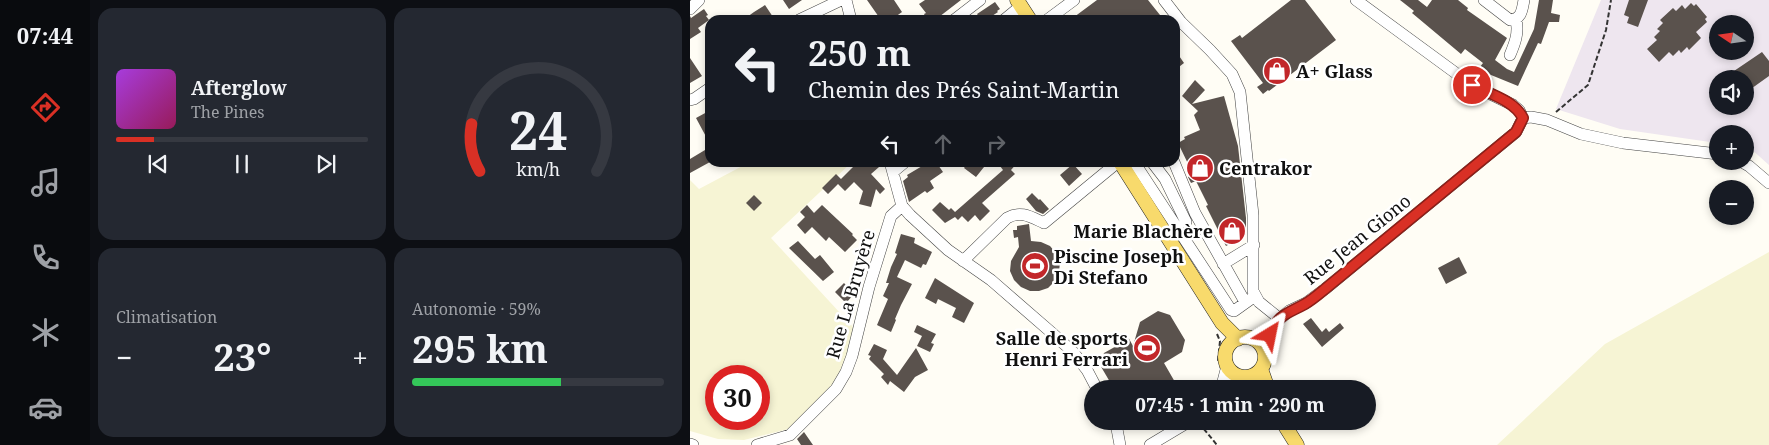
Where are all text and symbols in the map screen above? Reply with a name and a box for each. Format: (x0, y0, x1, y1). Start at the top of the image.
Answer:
north arrow (1709, 15, 1754, 60)
map controls (1709, 15, 1754, 225)
text: 07:44 (17, 20, 73, 50)
text: 250 m (808, 29, 911, 76)
icon: left (725, 35, 790, 100)
shop icon: A+ Glass (1262, 56, 1292, 86)
place label: A+ Glass (1296, 59, 1373, 83)
pin (1451, 64, 1493, 106)
button: sound (1709, 70, 1754, 115)
icon: arrive (1458, 71, 1486, 99)
text: Chemin des Prés Saint-Martin (808, 74, 1119, 104)
text: Afterglow (191, 75, 287, 101)
icon: directions (28, 90, 63, 125)
text: 24 (509, 94, 567, 165)
text: The Pines (191, 101, 265, 123)
button: + (1709, 125, 1754, 170)
icon: left (876, 130, 904, 158)
icon: ahead (929, 130, 957, 158)
icon: right (982, 130, 1010, 158)
icon: previous (144, 150, 172, 178)
icon: pause (228, 150, 256, 178)
icon: next (312, 150, 340, 178)
shop icon: Centrakor (1185, 153, 1215, 183)
place label: Centrakor (1219, 156, 1313, 180)
text: km/h (516, 157, 560, 181)
icon: music (28, 165, 63, 200)
button: − (1709, 180, 1754, 225)
street label: Rue Jean Giono (1299, 188, 1415, 290)
shop icon: Marie Blachère (1217, 216, 1247, 246)
place label: Marie Blachère (1074, 219, 1213, 243)
street label: Rue La Bruyère (820, 227, 880, 361)
icon: phone (28, 240, 63, 275)
place label: Piscine Joseph Di Stefano (1054, 244, 1184, 289)
sports icon: Piscine Joseph Di Stefano (1020, 251, 1050, 281)
text: Autonomie · 59% (412, 298, 541, 320)
text: Climatisation (116, 306, 217, 328)
position arrow (1243, 308, 1295, 360)
icon: climate (28, 315, 63, 350)
text: 295 km (412, 322, 548, 374)
place label: Salle de sports Henri Ferrari (996, 326, 1129, 371)
text: 23° (213, 330, 271, 382)
sports icon: Salle de sports Henri Ferrari (1132, 333, 1162, 363)
text: − (116, 338, 132, 376)
text: + (352, 338, 368, 376)
speed limit sign: 30 (705, 365, 770, 430)
icon: car (28, 390, 63, 425)
text: 07:45 · 1 min · 290 m (1135, 392, 1325, 418)

